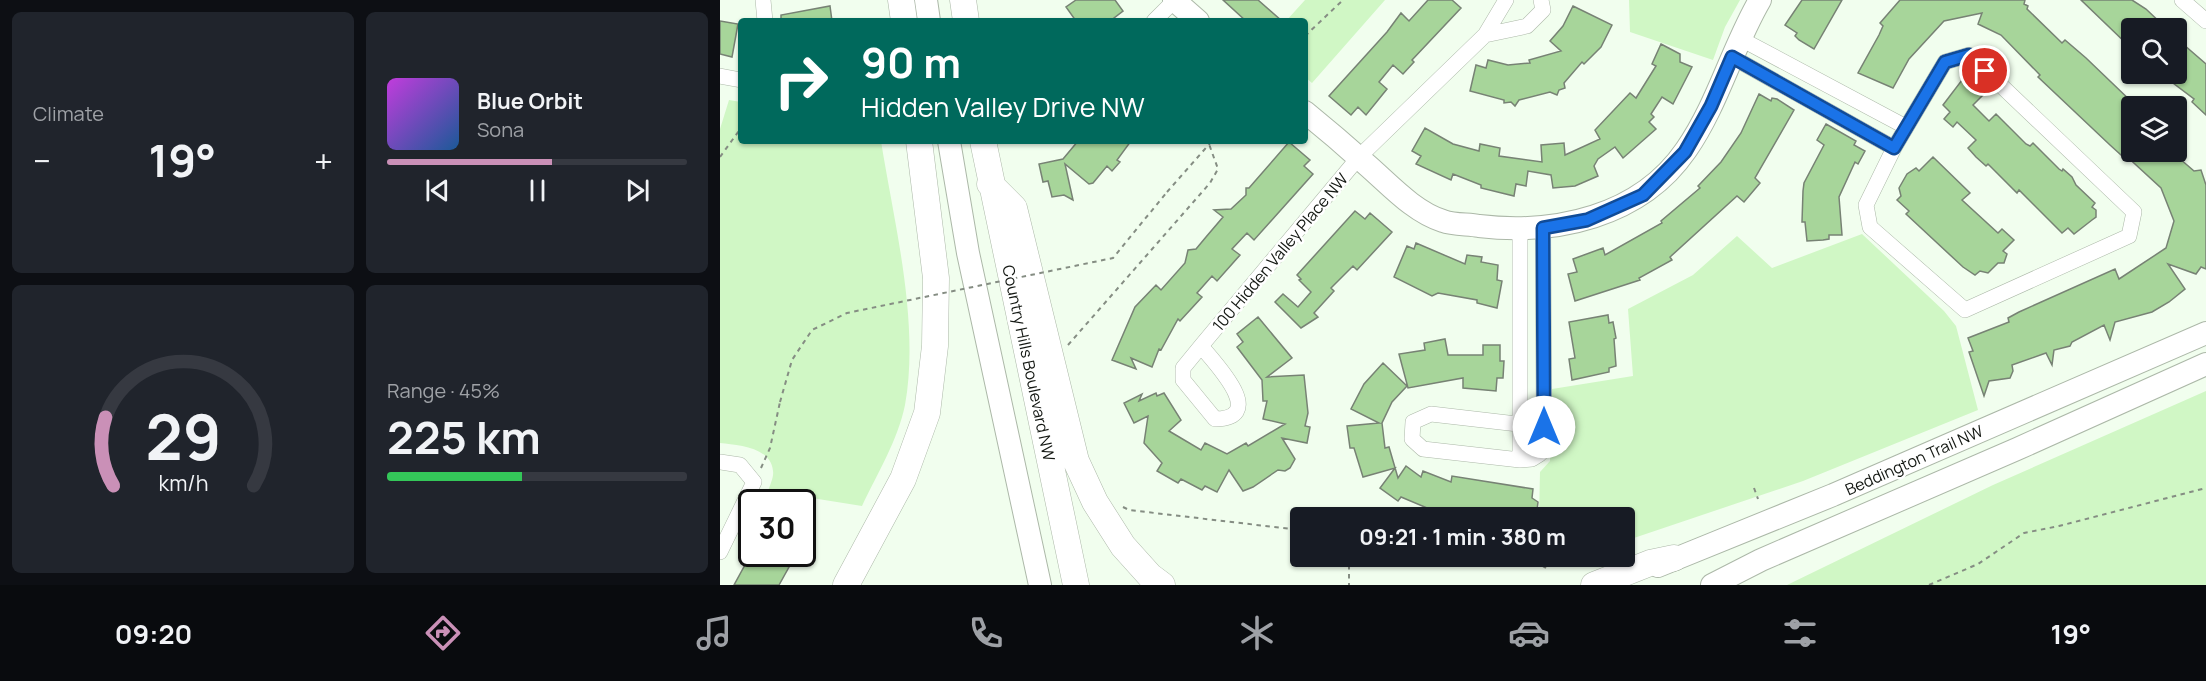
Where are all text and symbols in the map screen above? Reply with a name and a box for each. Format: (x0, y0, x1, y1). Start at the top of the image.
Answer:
map controls (2121, 18, 2187, 162)
button: search (2121, 18, 2187, 84)
text: 90 m (861, 33, 961, 91)
icon: right (762, 42, 840, 120)
pin (1959, 45, 2010, 96)
icon: arrive (1968, 54, 2001, 87)
text: Blue Orbit (477, 86, 583, 116)
text: Hidden Valley Drive NW (861, 88, 1145, 125)
button: layers (2121, 96, 2187, 162)
text: Climate (33, 100, 104, 127)
text: Sona (477, 116, 524, 143)
text: 19° (148, 129, 216, 191)
text: − (33, 138, 51, 183)
text: + (314, 138, 333, 183)
street label: 100 Hidden Valley Place NW (1207, 168, 1353, 336)
icon: previous (421, 174, 454, 207)
icon: pause (521, 174, 554, 207)
icon: next (621, 174, 654, 207)
street label: Country Hills Boulevard NW (997, 263, 1061, 463)
text: Range · 45% (387, 377, 500, 404)
text: 29 (145, 393, 221, 479)
position arrow (1512, 395, 1576, 459)
text: 225 km (387, 406, 541, 468)
street label: Beddington Trail NW (1842, 420, 1986, 500)
text: km/h (158, 468, 208, 497)
speed limit sign: 30 (738, 489, 816, 567)
text: 09:21 · 1 min · 380 m (1359, 522, 1566, 552)
icon: directions (422, 612, 464, 654)
icon: music (693, 612, 735, 654)
icon: phone (965, 612, 1007, 654)
icon: climate (1236, 612, 1278, 654)
icon: car (1508, 612, 1550, 654)
icon: filters (1779, 612, 1821, 654)
text: 09:20 (115, 615, 192, 652)
text: 19° (2050, 615, 2091, 652)

